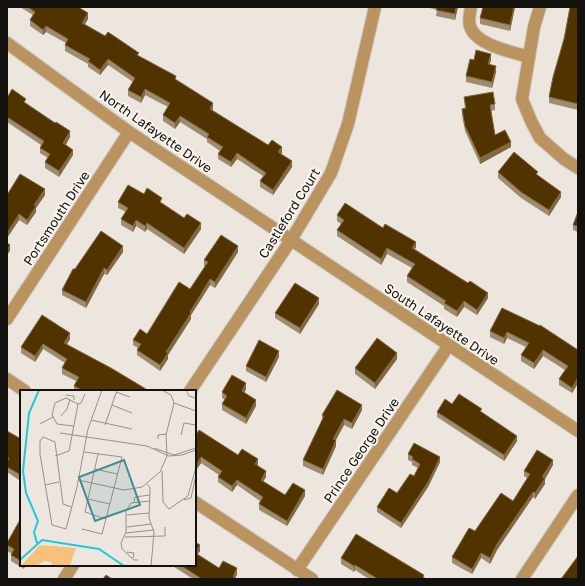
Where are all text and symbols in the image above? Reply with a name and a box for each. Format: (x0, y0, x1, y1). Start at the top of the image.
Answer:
street label: North Lafayette Drive (97, 86, 215, 176)
street label: Castleford Court (255, 165, 323, 261)
street label: Portsmouth Drive (19, 168, 93, 268)
street label: South Lafayette Drive (382, 280, 502, 368)
inset map (20, 390, 196, 566)
street label: Prince George Drive (320, 394, 402, 506)

